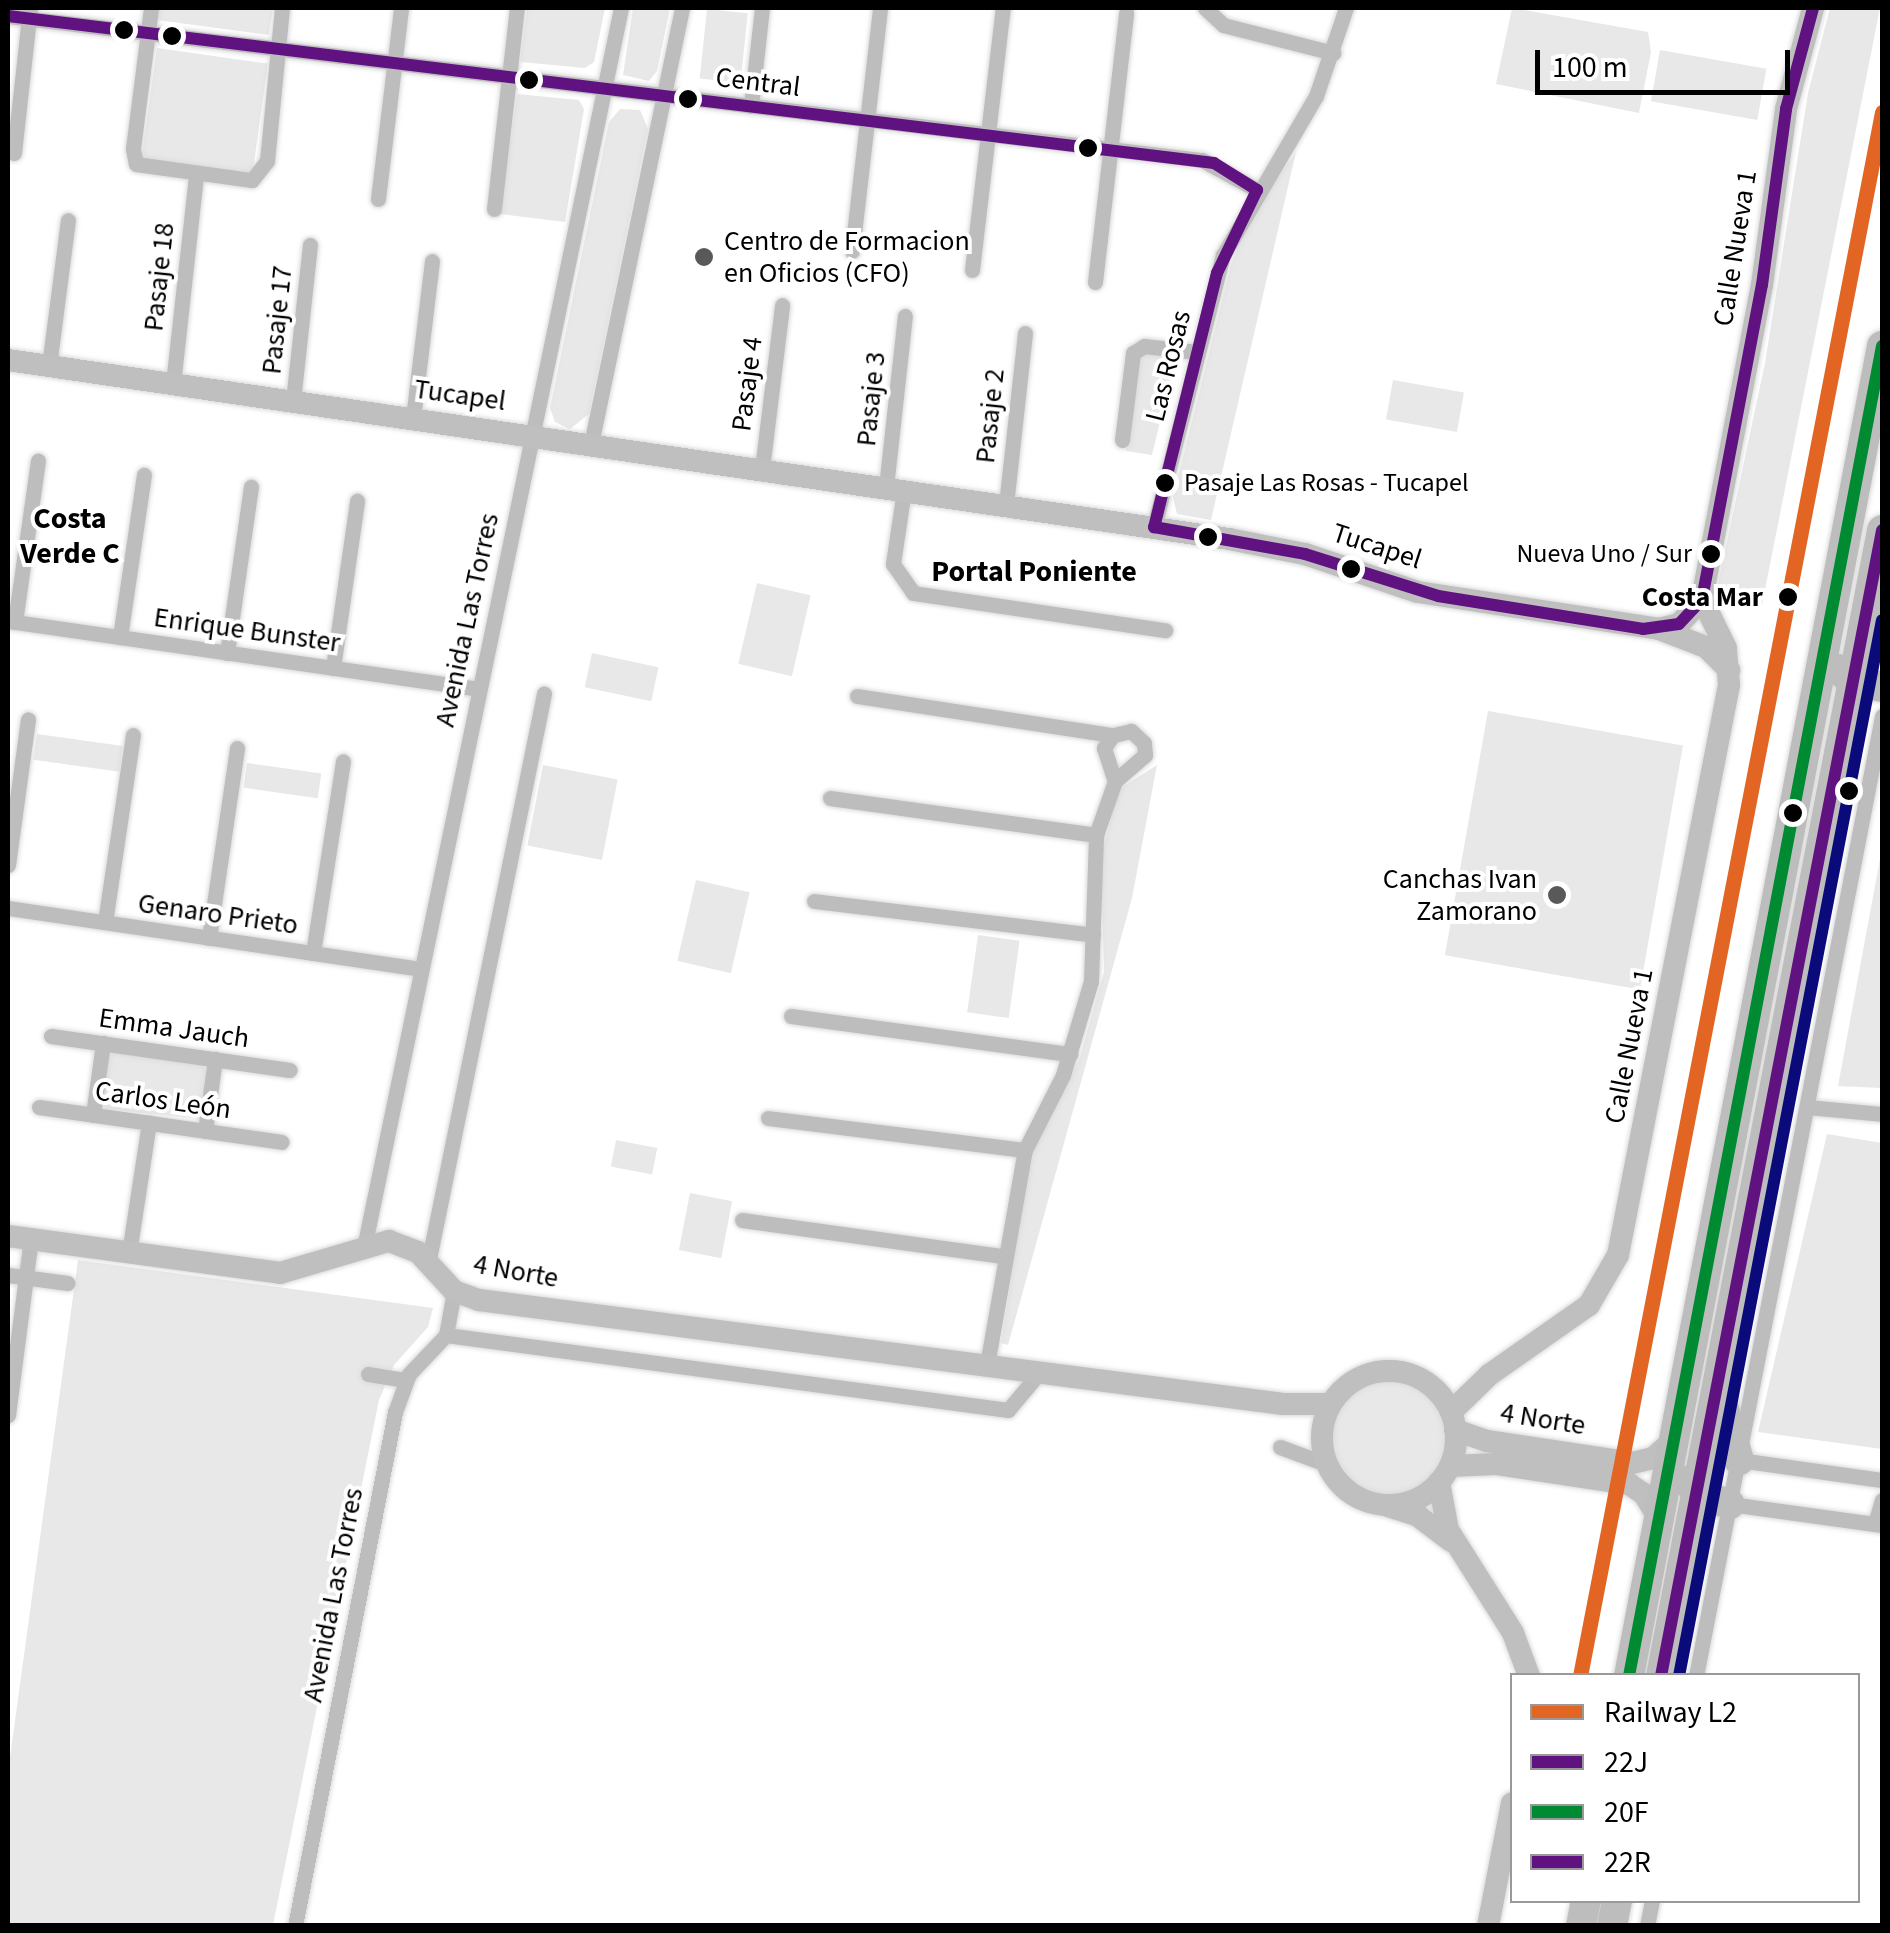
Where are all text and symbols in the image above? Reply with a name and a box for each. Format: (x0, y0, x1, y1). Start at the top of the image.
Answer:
unlabelled marker (114, 20, 134, 40)
unlabelled marker (162, 26, 182, 46)
scale bar (1540, 30, 1795, 92)
text: 100 m (1552, 46, 1628, 89)
street label: Central (714, 60, 802, 104)
unlabelled marker (519, 70, 539, 90)
unlabelled marker (678, 89, 698, 109)
unlabelled marker (1078, 138, 1098, 158)
street label: Calle Nueva 1 (1706, 168, 1764, 328)
street label: Pasaje 18 (137, 221, 181, 333)
place label: Centro de Formacion en Oficios (CFO) (724, 224, 970, 290)
marker: Centro de Formacion en Oficios (CFO) (693, 246, 715, 268)
street label: Pasaje 17 (255, 264, 299, 376)
street label: Las Rosas (1138, 307, 1198, 425)
street label: Pasaje 4 (725, 335, 769, 433)
street label: Pasaje 3 (849, 350, 893, 448)
street label: Pasaje 2 (968, 367, 1012, 465)
street label: Tucapel (412, 372, 508, 418)
place label: Pasaje Las Rosas - Tucapel (1184, 467, 1469, 499)
marker: Pasaje Las Rosas - Tucapel (1155, 473, 1175, 493)
district label: Costa Verde C (20, 501, 120, 572)
street label: Avenida Las Torres (428, 510, 506, 730)
street label: Tucapel (1328, 516, 1426, 576)
unlabelled marker (1198, 527, 1218, 547)
place label: Nueva Uno / Sur (1516, 538, 1692, 570)
marker: Nueva Uno / Sur (1701, 544, 1721, 564)
district label: Portal Poniente (931, 554, 1137, 590)
unlabelled marker (1341, 559, 1361, 579)
place label: Costa Mar (1642, 580, 1763, 614)
marker: Costa Mar (1772, 581, 1804, 613)
street label: Enrique Bunster (152, 600, 342, 660)
unlabelled marker (1839, 781, 1859, 801)
unlabelled marker (1783, 803, 1803, 823)
place label: Canchas Ivan Zamorano (1383, 862, 1537, 928)
marker: Canchas Ivan Zamorano (1546, 884, 1568, 906)
street label: Genaro Prieto (136, 886, 300, 942)
street label: Calle Nueva 1 (1597, 966, 1661, 1126)
street label: Emma Jauch (97, 1001, 251, 1055)
street label: Carlos León (93, 1074, 233, 1126)
street label: 4 Norte (471, 1247, 561, 1295)
street label: 4 Norte (1498, 1396, 1588, 1442)
street label: Avenida Las Torres (296, 1485, 370, 1705)
legend (1510, 1673, 1860, 1903)
text: Railway L2 (1604, 1691, 1737, 1734)
text: 22J (1604, 1741, 1648, 1784)
text: 20F (1604, 1791, 1649, 1834)
text: 22R (1604, 1841, 1651, 1884)

